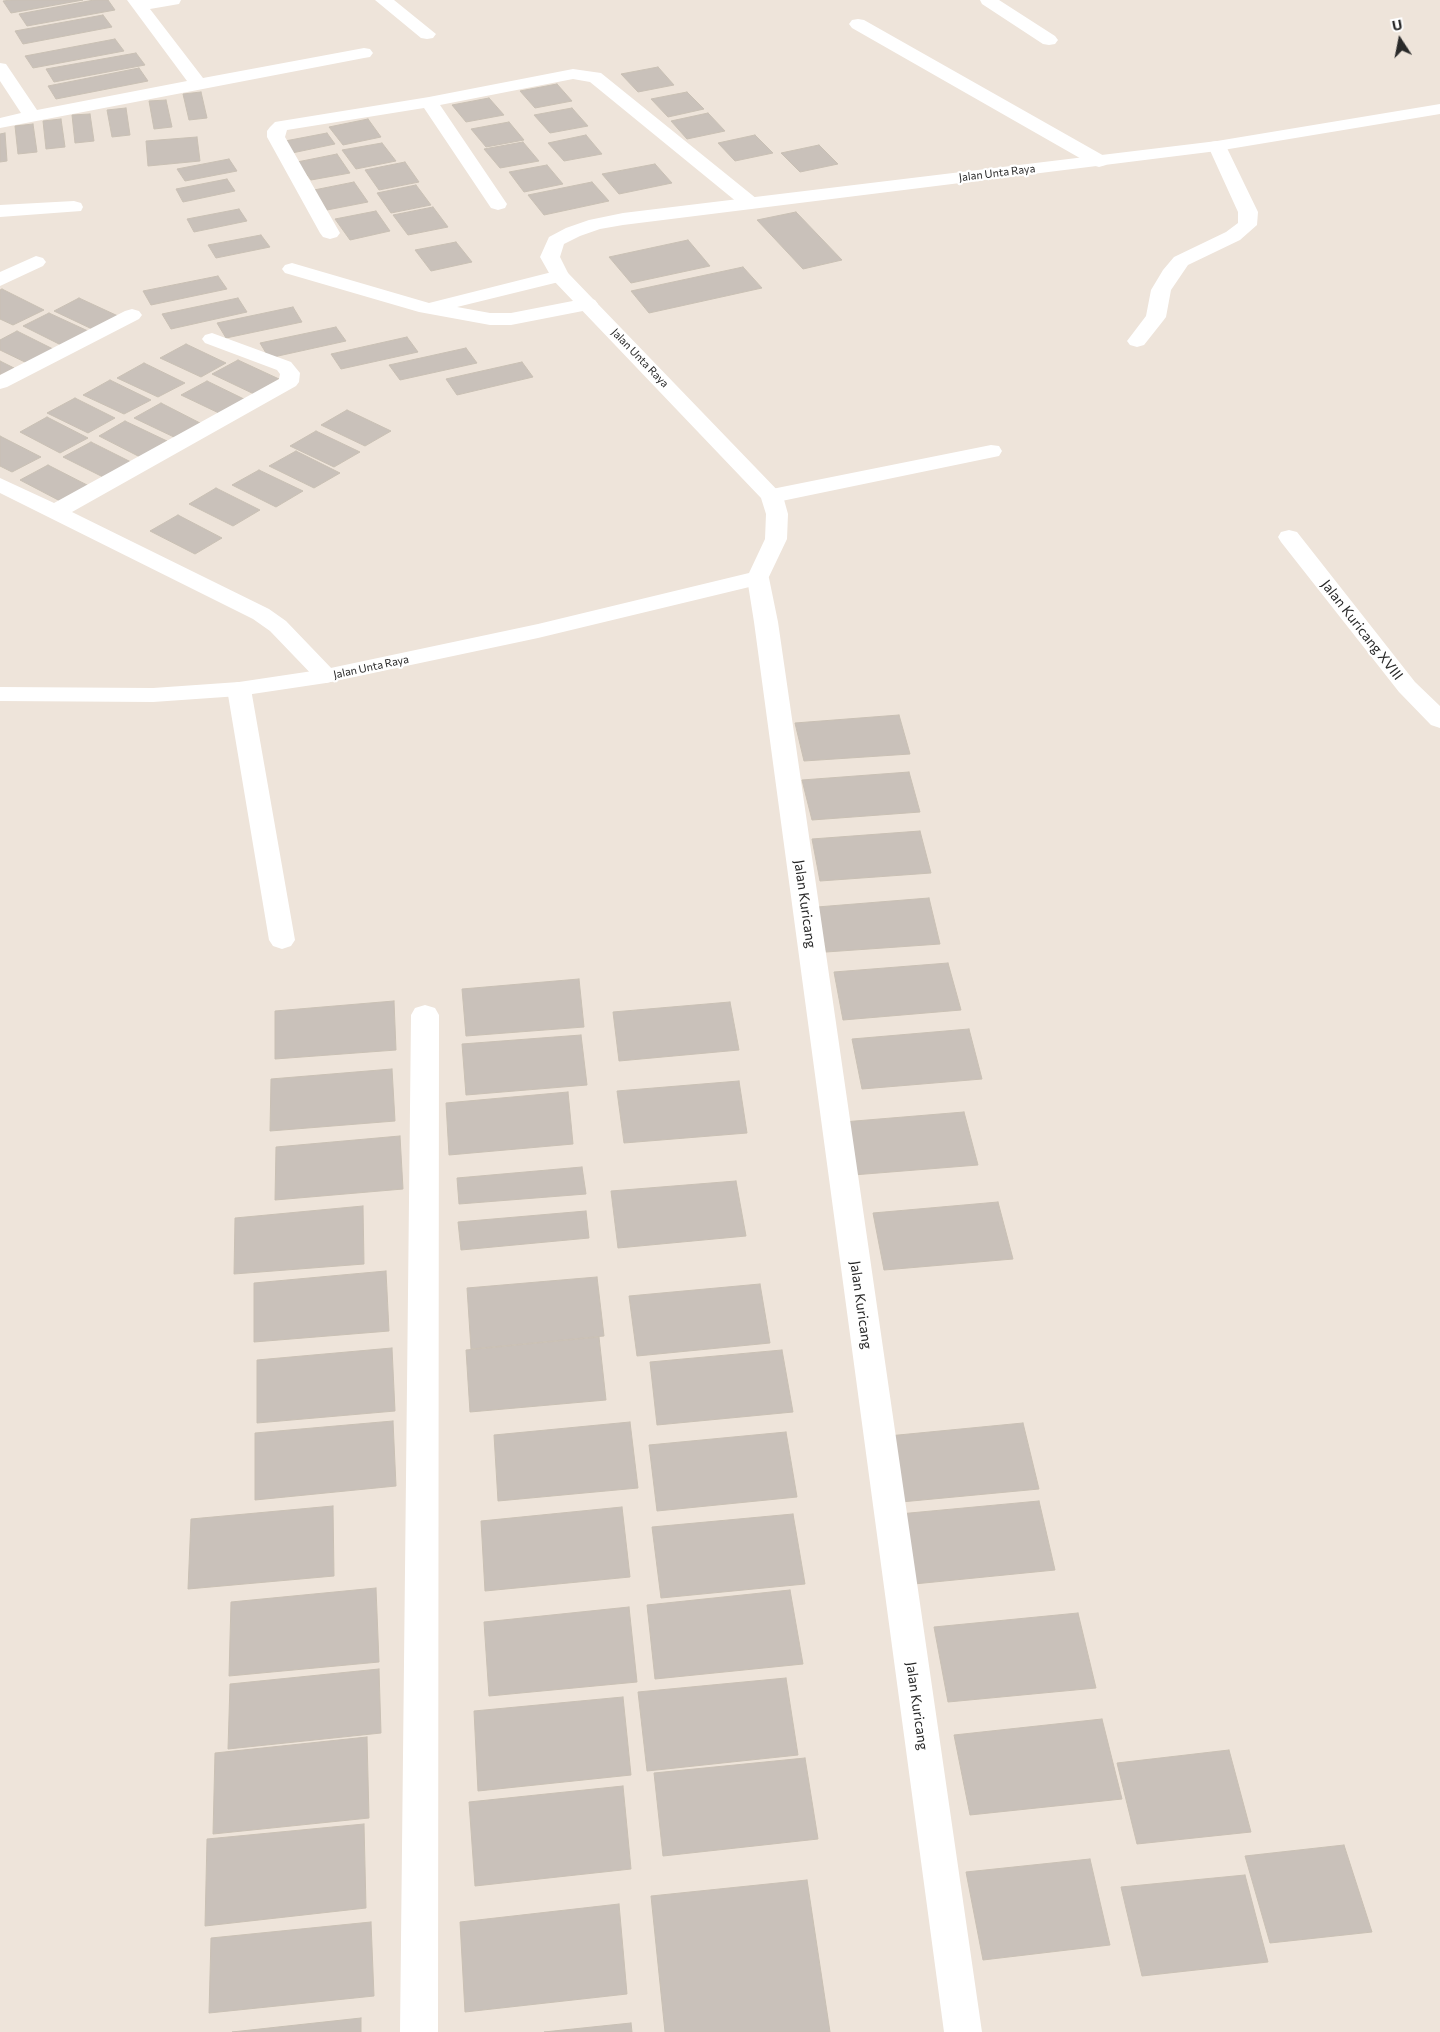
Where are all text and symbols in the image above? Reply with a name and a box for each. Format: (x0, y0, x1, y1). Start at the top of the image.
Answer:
north arrow (1375, 15, 1425, 65)
text: U (1390, 15, 1404, 34)
street label: Jalan Unta Raya (958, 162, 1036, 184)
street label: Jalan Unta Raya (609, 326, 671, 390)
street label: Jalan Kuricang XVIII (1318, 577, 1406, 683)
street label: Jalan Unta Raya (332, 653, 410, 681)
street label: Jalan Kuricang (790, 859, 820, 949)
street label: Jalan Kuricang (846, 1260, 876, 1350)
street label: Jalan Kuricang (902, 1661, 932, 1751)

